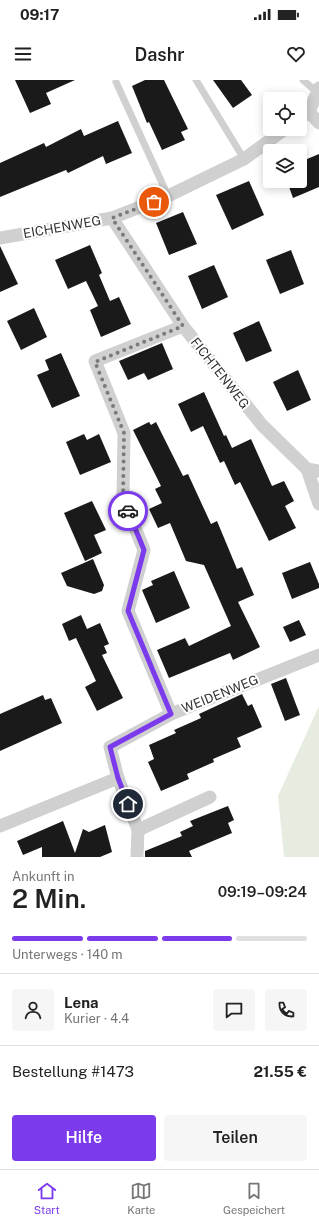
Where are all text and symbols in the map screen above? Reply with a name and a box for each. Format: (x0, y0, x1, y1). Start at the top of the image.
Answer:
text: 09:17 (20, 6, 59, 23)
icon: menu (12, 43, 34, 65)
icon: heart (285, 43, 307, 65)
text: Dashr (135, 44, 184, 65)
map controls (263, 92, 307, 188)
button: locate (263, 92, 307, 136)
button: layers (263, 144, 307, 188)
pin (137, 185, 171, 219)
icon: bag (143, 191, 165, 213)
street label: EICHENWEG (22, 213, 102, 241)
street label: FICHTENWEG (188, 335, 252, 411)
courier (108, 491, 148, 531)
icon: car (117, 500, 139, 522)
street label: WEIDENWEG (180, 672, 260, 716)
pin (111, 787, 145, 821)
icon: home (117, 793, 139, 815)
text: Ankunft in (12, 869, 75, 884)
text: 2 Min. (12, 883, 86, 914)
text: 09:19–09:24 (218, 883, 307, 900)
text: Unterwegs · 140 m (12, 947, 123, 962)
button: person (12, 989, 54, 1031)
button: chat (213, 989, 255, 1031)
button: phone (265, 989, 307, 1031)
text: Lena (64, 994, 99, 1011)
text: Kurier · 4.4 (64, 1011, 129, 1026)
text: Bestellung #1473 (12, 1063, 134, 1080)
text: 21.55 € (254, 1063, 307, 1080)
button: Hilfe (12, 1115, 156, 1161)
button: Teilen (164, 1115, 307, 1161)
tab: Start (34, 1180, 60, 1216)
tab: Karte (127, 1180, 155, 1216)
tab: Gespeichert (223, 1180, 285, 1216)

